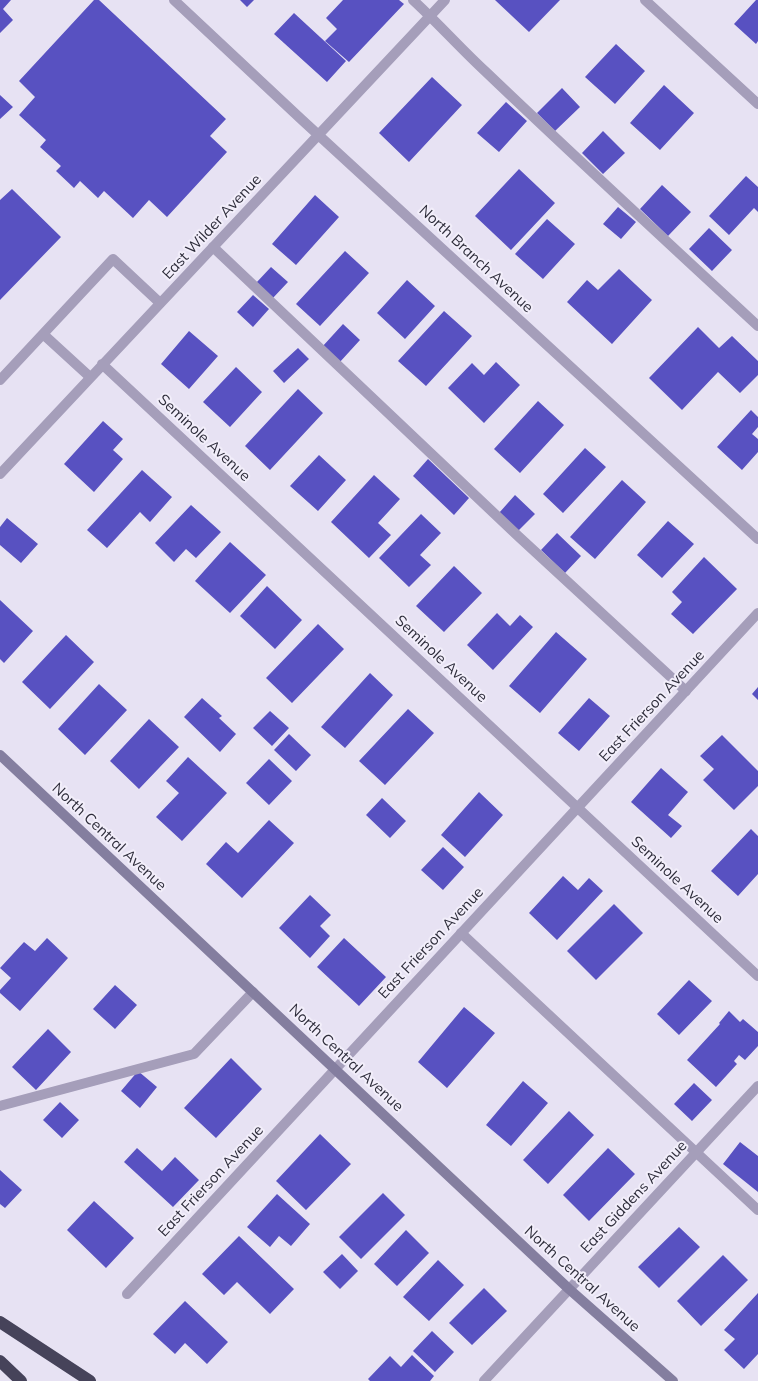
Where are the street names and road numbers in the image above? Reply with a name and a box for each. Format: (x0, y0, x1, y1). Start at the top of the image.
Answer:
street label: East Wilder Avenue (159, 171, 265, 283)
street label: North Branch Avenue (415, 202, 537, 316)
street label: Seminole Avenue (154, 391, 254, 485)
street label: Seminole Avenue (391, 612, 491, 706)
street label: East Frierson Avenue (596, 646, 708, 766)
street label: North Central Avenue (48, 779, 170, 895)
street label: Seminole Avenue (627, 833, 727, 927)
street label: East Frierson Avenue (375, 883, 487, 1003)
street label: North Central Avenue (285, 1000, 407, 1116)
street label: East Frierson Avenue (155, 1121, 267, 1241)
street label: East Giddens Avenue (577, 1137, 691, 1257)
street label: North Central Avenue (520, 1222, 644, 1336)

